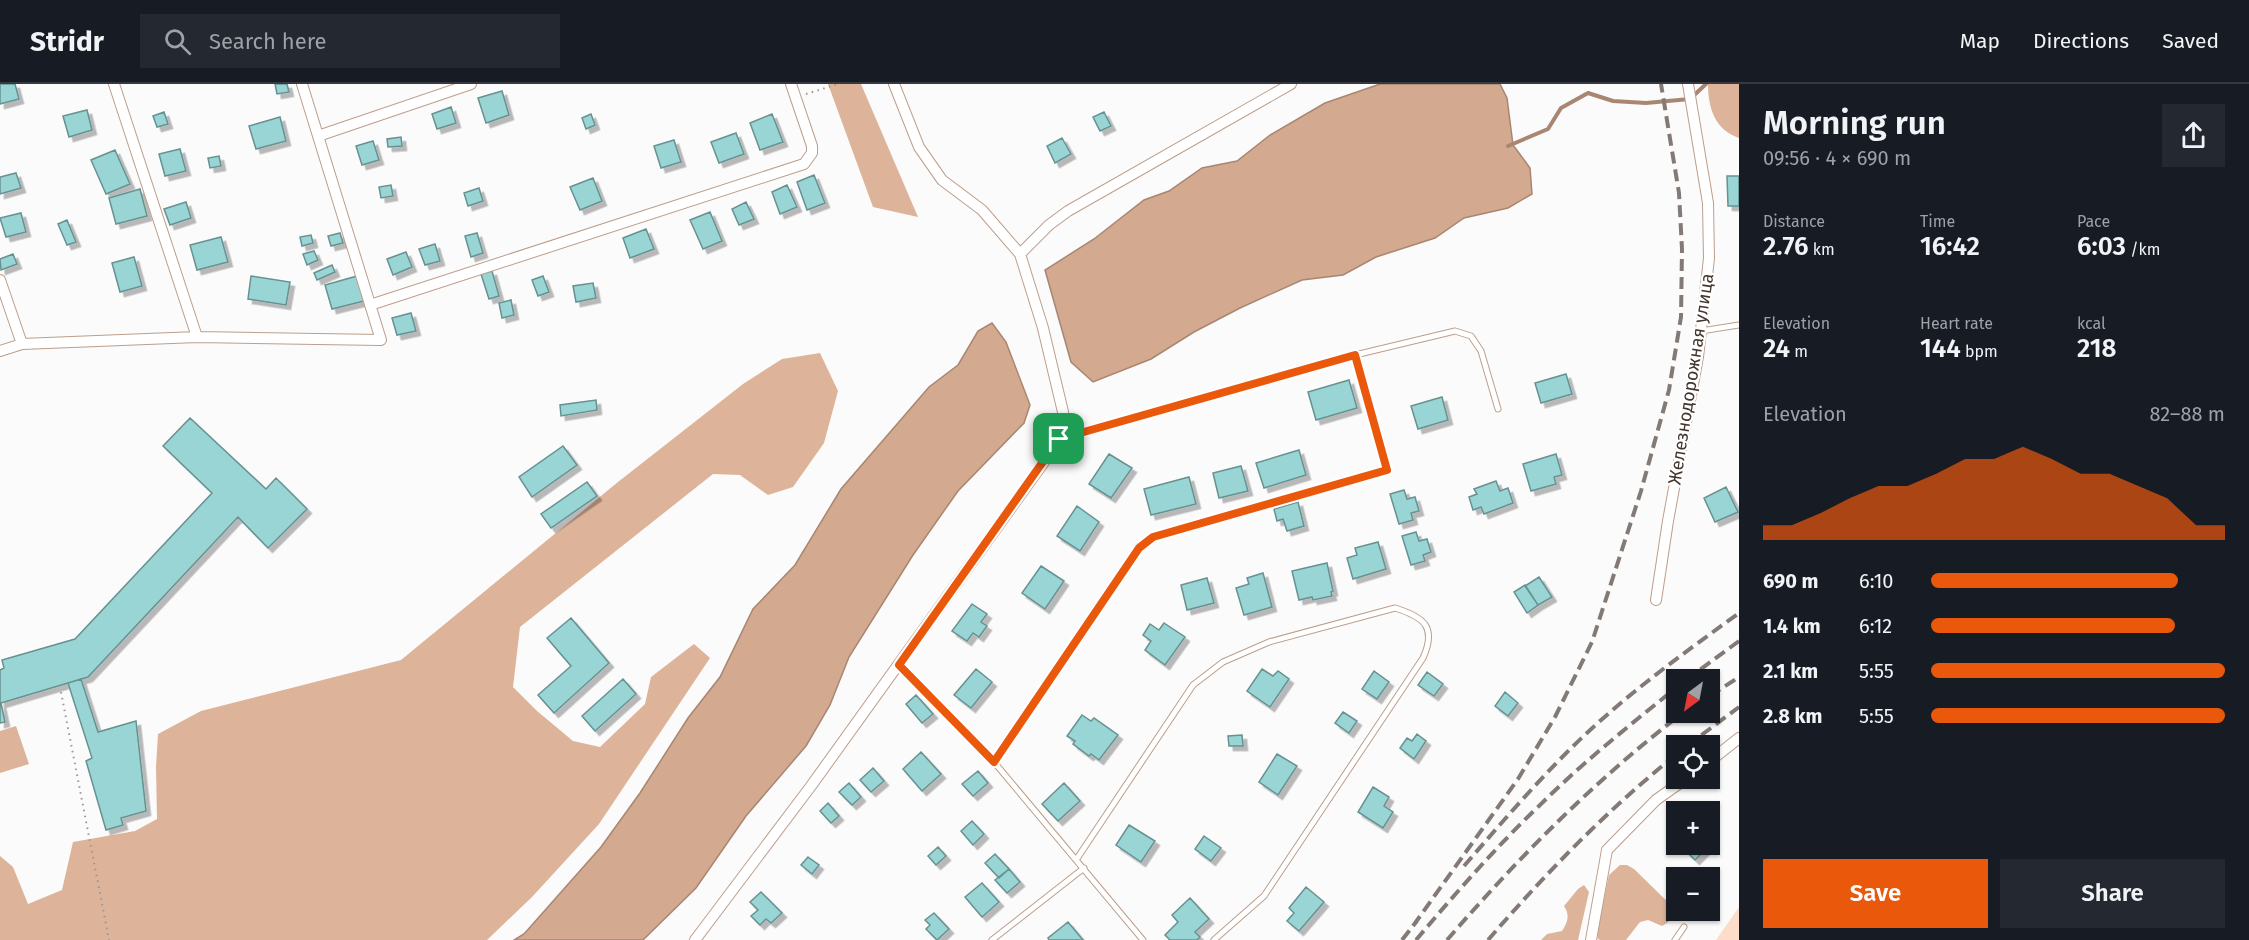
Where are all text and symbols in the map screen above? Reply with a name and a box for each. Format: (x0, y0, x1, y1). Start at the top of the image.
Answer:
search box (140, 14, 560, 68)
text: Stridr (30, 25, 104, 58)
icon: search (161, 25, 194, 58)
text: Search here (209, 28, 327, 55)
text: Map (1960, 28, 2000, 54)
text: Directions (2033, 28, 2129, 54)
text: Saved (2162, 28, 2219, 54)
text: Morning run (1763, 103, 1946, 143)
button: share (2162, 104, 2225, 167)
text: 09:56 · 4 × 690 m (1763, 146, 1911, 170)
text: Distance (1763, 212, 1825, 231)
text: Time (1920, 212, 1955, 231)
text: Pace (2077, 212, 2110, 231)
text: 2.76 (1763, 231, 1809, 262)
text: 16:42 (1920, 231, 1980, 262)
text: 6:03 (2077, 231, 2126, 262)
text: km (1809, 240, 1835, 259)
text: /km (2126, 240, 2160, 259)
street label: Железнодорожная улица (1663, 272, 1719, 486)
text: Elevation (1763, 314, 1830, 333)
text: Heart rate (1920, 314, 1993, 333)
text: kcal (2077, 314, 2106, 333)
text: 24 (1763, 333, 1790, 364)
text: 144 (1920, 333, 1961, 364)
text: 218 (2077, 333, 2117, 364)
text: m (1790, 342, 1808, 361)
text: bpm (1961, 342, 1998, 361)
text: Elevation (1763, 402, 1847, 426)
text: 82–88 m (2149, 402, 2225, 426)
pin (1033, 413, 1084, 464)
icon: arrive (1042, 422, 1075, 455)
text: 690 m (1763, 569, 1819, 593)
text: 6:10 (1859, 569, 1893, 593)
text: 1.4 km (1763, 614, 1821, 638)
text: 6:12 (1859, 614, 1892, 638)
text: 2.1 km (1763, 659, 1818, 683)
text: 5:55 (1859, 659, 1894, 683)
north arrow (1666, 669, 1720, 723)
map controls (1666, 669, 1720, 921)
text: 2.8 km (1763, 704, 1822, 728)
text: 5:55 (1859, 704, 1894, 728)
button: locate (1666, 735, 1720, 789)
button: + (1666, 801, 1720, 855)
button: Save (1763, 859, 1988, 928)
button: Share (2000, 859, 2225, 928)
button: − (1666, 867, 1720, 921)

